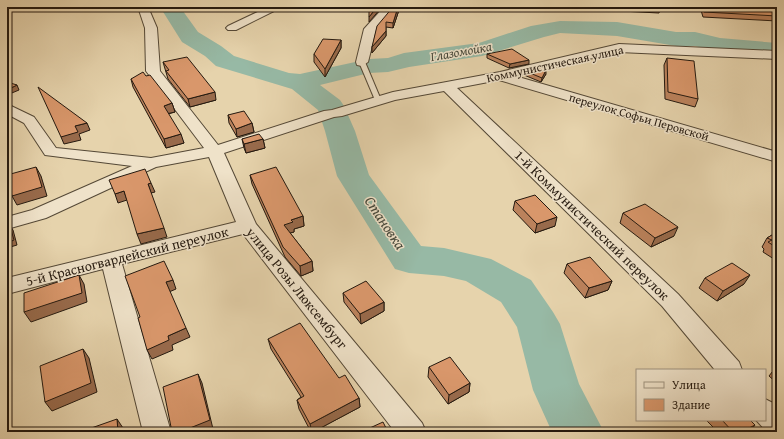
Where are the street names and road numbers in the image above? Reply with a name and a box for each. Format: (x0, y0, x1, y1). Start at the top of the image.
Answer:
street label: Коммунистическая улица (485, 41, 625, 86)
street label: переулок Софьи Перовской (567, 88, 711, 145)
street label: 1-й Коммунистический переулок (510, 145, 675, 305)
street label: 5-й Красногвардейский переулок (24, 221, 231, 291)
street label: улица Розы Люксембург (241, 222, 352, 353)

